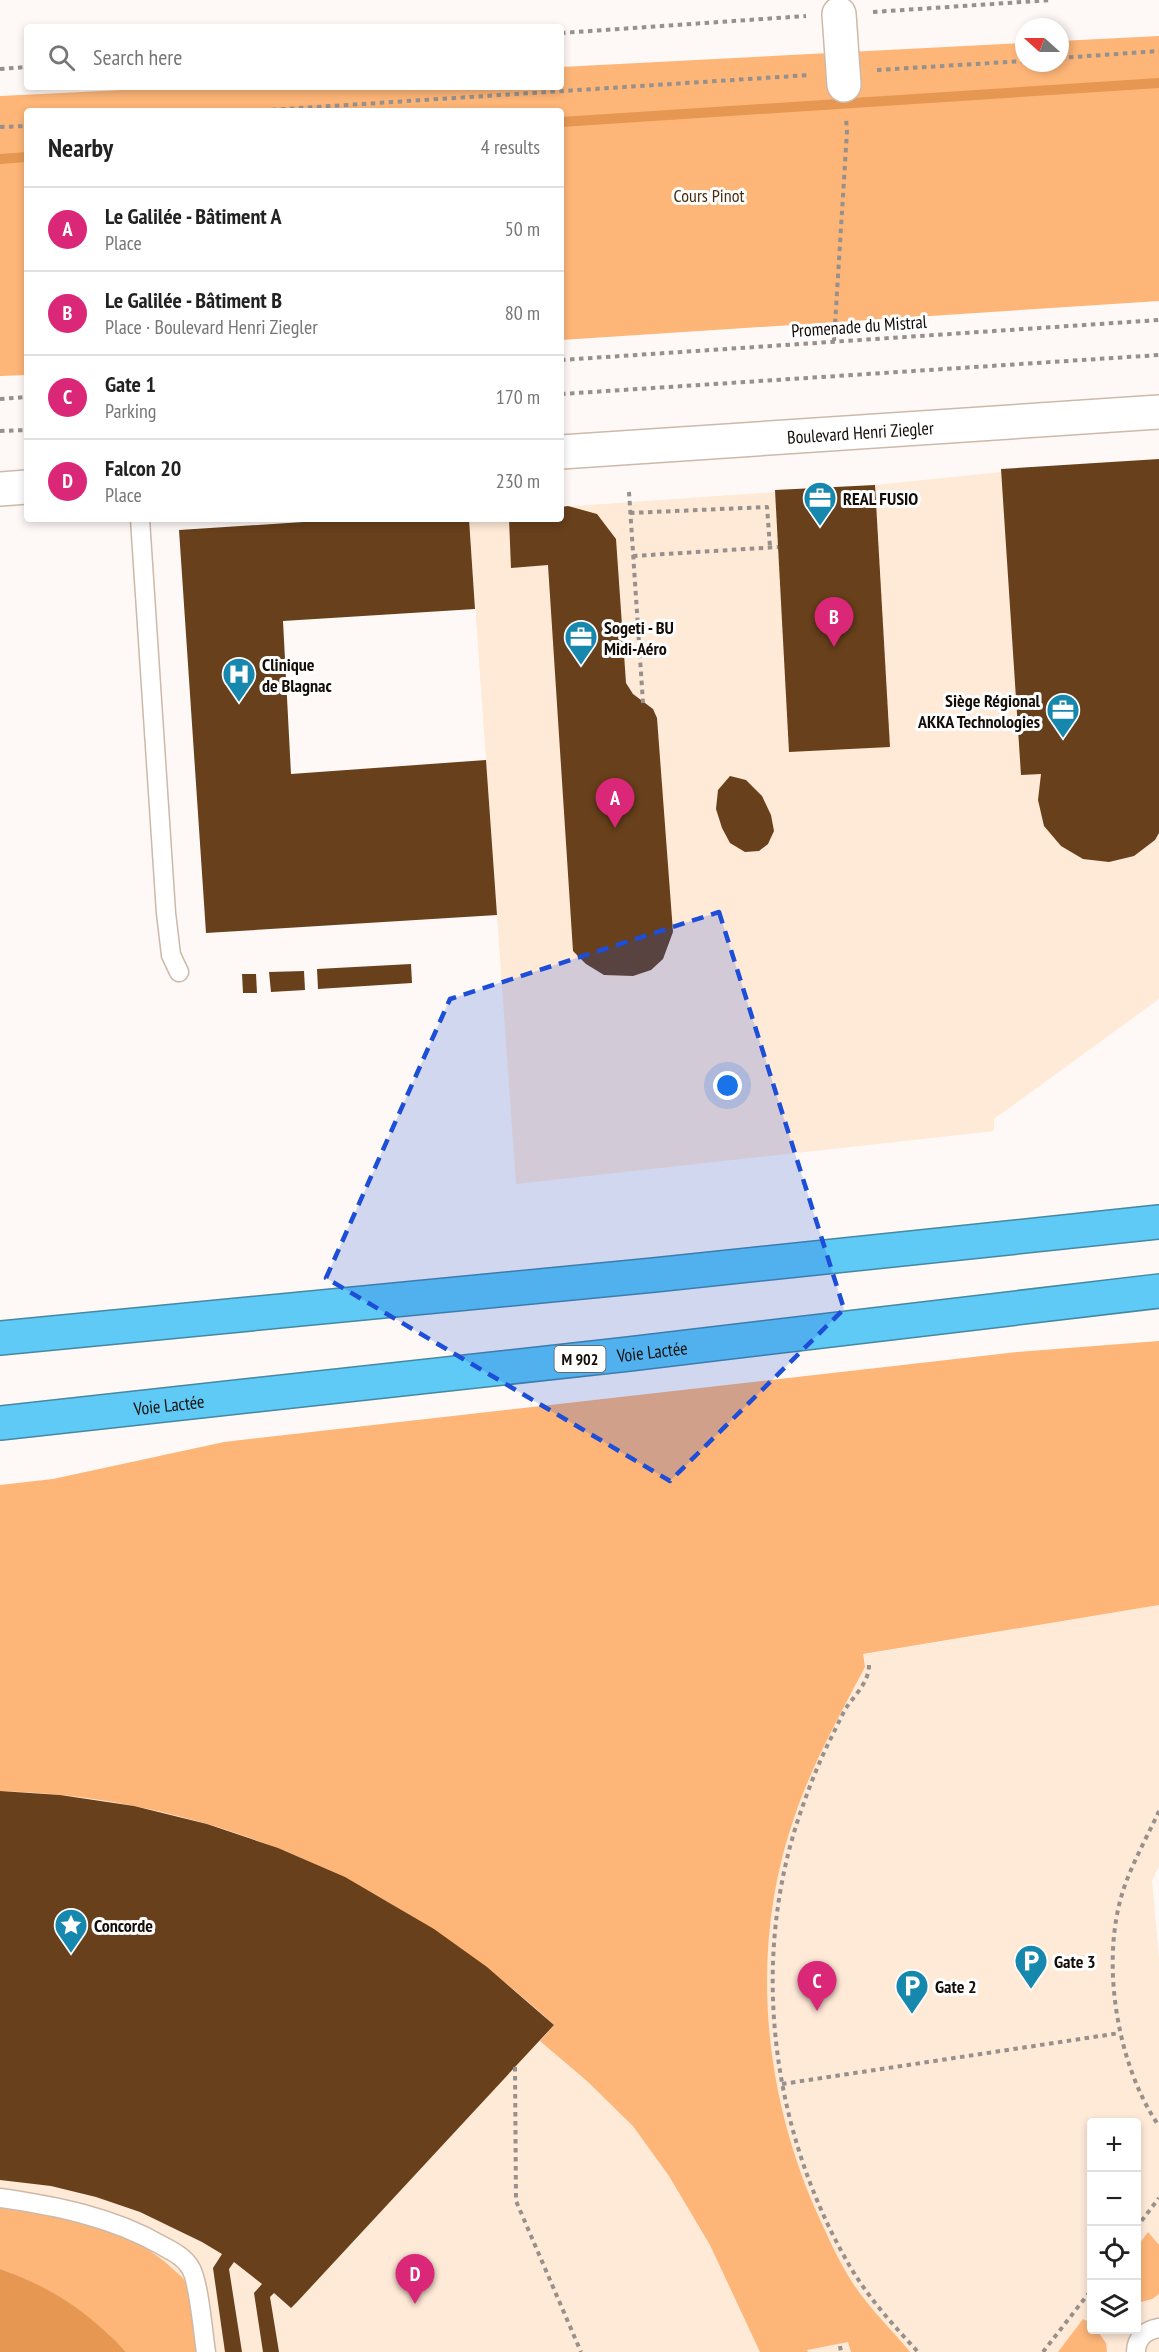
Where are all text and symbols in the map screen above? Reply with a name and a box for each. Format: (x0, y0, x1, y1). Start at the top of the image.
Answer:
north arrow (1015, 18, 1069, 72)
search box (24, 24, 564, 90)
icon: search (45, 41, 78, 74)
text: Search here (93, 43, 182, 71)
text: Nearby (48, 131, 113, 164)
text: 4 results (481, 134, 540, 160)
park label: Cours Pinot (674, 184, 744, 207)
text: Le Galilée - Bâtiment A (105, 202, 282, 230)
text: A (62, 216, 73, 242)
text: 50 m (505, 216, 540, 242)
text: Place (105, 230, 142, 256)
text: Le Galilée - Bâtiment B (105, 286, 282, 314)
text: B (63, 300, 72, 326)
text: 80 m (505, 300, 540, 326)
street label: Promenade du Mistral (790, 310, 928, 342)
text: Place · Boulevard Henri Ziegler (105, 314, 318, 340)
text: Gate 1 (105, 370, 156, 398)
text: C (63, 384, 72, 410)
text: 170 m (496, 384, 540, 410)
text: Parking (105, 398, 156, 424)
street label: Boulevard Henri Ziegler (786, 416, 935, 448)
text: Falcon 20 (105, 454, 181, 482)
text: D (62, 468, 73, 494)
text: 230 m (496, 468, 540, 494)
office icon: REAL FUSIO (802, 480, 838, 527)
text: Place (105, 482, 142, 508)
place label: REAL FUSIO (843, 487, 918, 510)
pin: B (814, 598, 854, 647)
place label: Sogeti - BU Midi-Aéro (604, 616, 674, 660)
office icon: Sogeti - BU Midi-Aéro (563, 619, 599, 666)
place label: Clinique de Blagnac (262, 653, 333, 697)
hospital icon: Clinique de Blagnac (221, 656, 257, 703)
place label: Siège Régional AKKA Technologies (917, 689, 1041, 733)
office icon: Siège Régional AKKA Technologies (1045, 692, 1081, 739)
pin: A (596, 778, 634, 828)
your location (713, 1071, 742, 1100)
street label: Voie Lactée (615, 1336, 689, 1367)
road number: M 902 (554, 1346, 606, 1372)
street label: Voie Lactée (132, 1389, 205, 1420)
place icon: Concorde (53, 1907, 89, 1954)
place label: Concorde (94, 1914, 153, 1937)
parking icon: Gate 3 (1013, 1943, 1049, 1990)
place label: Gate 3 (1054, 1950, 1096, 1973)
pin: C (798, 1962, 836, 2011)
parking icon: Gate 2 (894, 1968, 930, 2015)
place label: Gate 2 (935, 1975, 977, 1998)
map controls (1087, 2118, 1141, 2334)
button: + (1087, 2118, 1141, 2172)
button: − (1087, 2172, 1141, 2226)
button: locate (1087, 2226, 1141, 2280)
pin: D (396, 2254, 434, 2304)
button: layers (1087, 2280, 1141, 2334)

